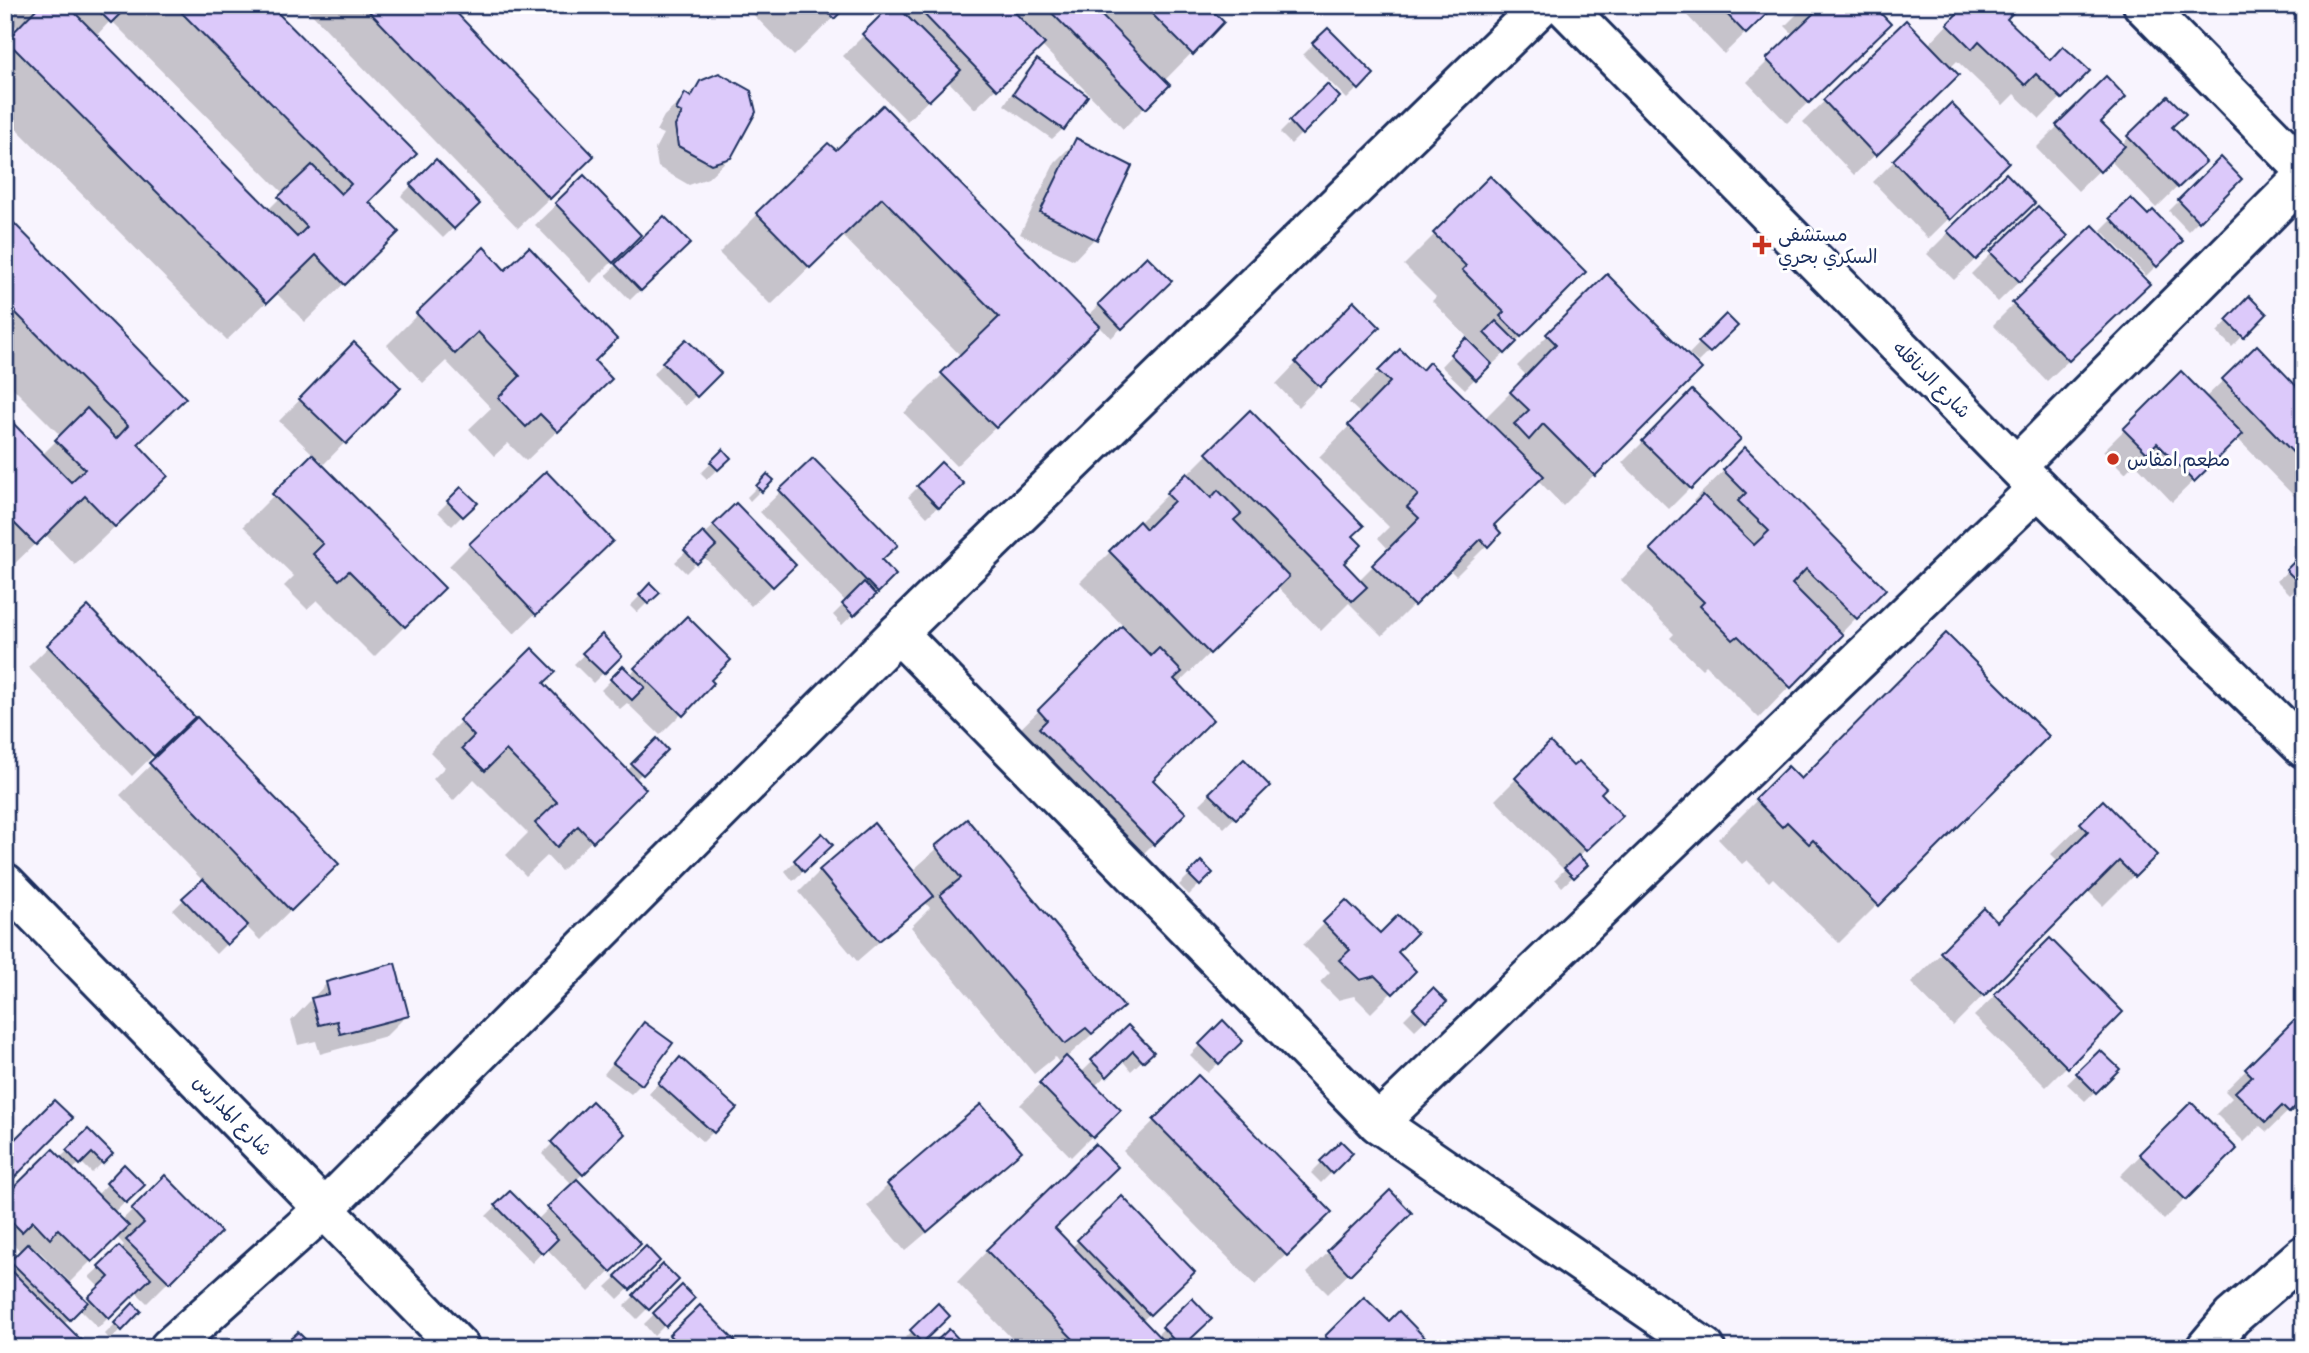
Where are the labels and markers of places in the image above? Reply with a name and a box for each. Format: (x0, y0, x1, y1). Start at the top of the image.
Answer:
place label: مستشفى السكري بحري (1778, 222, 1877, 271)
marker: مستشفى السكري بحري (1752, 235, 1772, 255)
place label: مطعم امفاس (2127, 447, 2230, 474)
marker: مطعم امفاس (2105, 451, 2121, 467)

